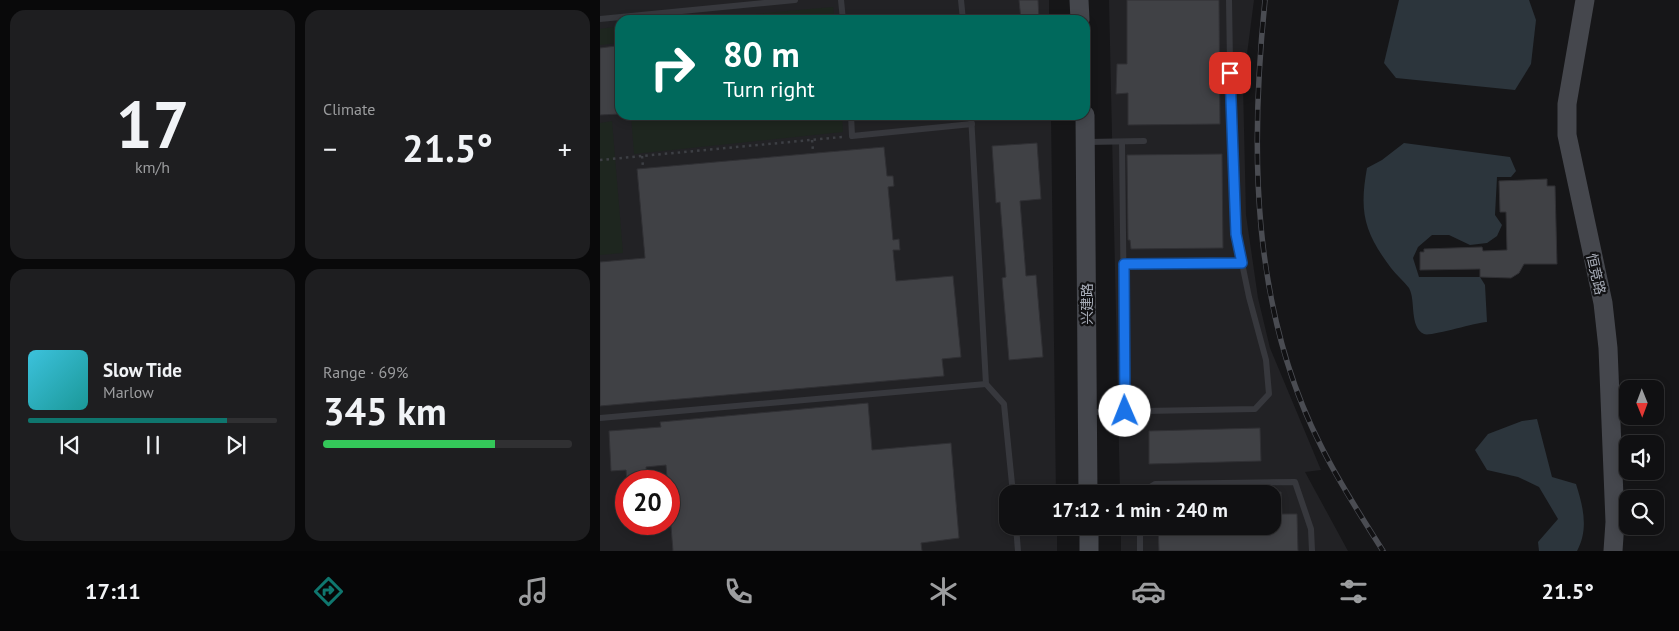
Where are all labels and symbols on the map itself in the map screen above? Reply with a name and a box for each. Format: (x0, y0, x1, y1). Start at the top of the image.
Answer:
pin (1209, 52, 1251, 94)
street label: 恒竞路 (1583, 252, 1609, 296)
street label: 兴建路 (1078, 283, 1096, 325)
north arrow (1619, 380, 1664, 425)
position arrow (1098, 384, 1150, 436)
speed limit sign: 20 (615, 470, 680, 535)

